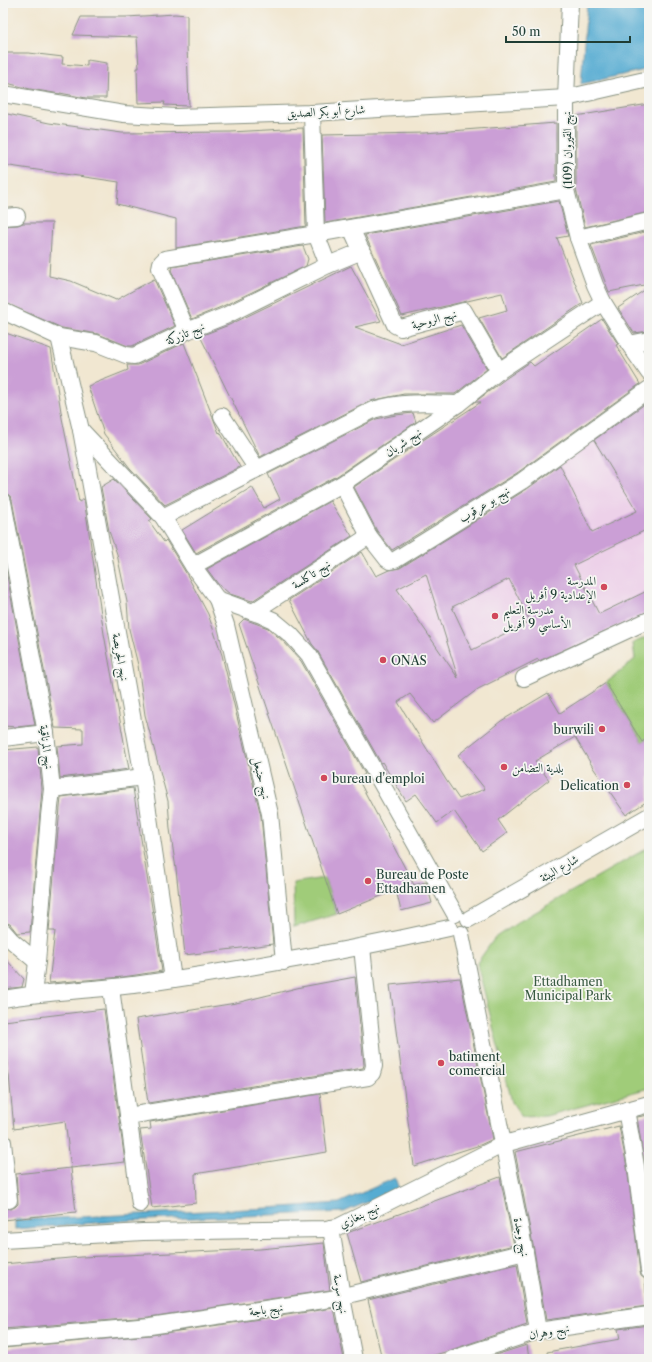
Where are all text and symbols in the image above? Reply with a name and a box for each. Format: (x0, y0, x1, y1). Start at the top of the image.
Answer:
scale bar (506, 18, 630, 44)
text: 50 m (512, 24, 541, 39)
street label: شارع أبو بكر الصديق (286, 101, 366, 125)
street label: نهج القيروان (109) (559, 111, 579, 189)
street label: نهج الروحية (410, 306, 459, 336)
street label: نهج تازركة (163, 318, 208, 352)
street label: نهج شربان (382, 424, 426, 463)
street label: نهج بو عرقوب (456, 483, 514, 529)
street label: نهج تاكلسة (289, 556, 335, 595)
place label: المدرسة الإعدادية 9 أفريل (525, 573, 596, 604)
marker: المدرسة الإعدادية 9 أفريل (599, 582, 609, 592)
place label: مدرسة التّعليم الأساسي 9 أفريل (503, 602, 572, 635)
marker: مدرسة التّعليم الأساسي 9 أفريل (490, 611, 500, 621)
street label: نهج الجريصة (105, 632, 133, 683)
place label: ONAS (391, 653, 427, 668)
marker: ONAS (378, 655, 388, 665)
place label: burwili (554, 722, 594, 737)
street label: نهج المرناقية (33, 724, 57, 770)
marker: burwili (597, 724, 607, 734)
street label: نهج حنبعل (246, 755, 274, 802)
place label: بلدية التضامن (512, 760, 564, 777)
marker: بلدية التضامن (499, 762, 509, 772)
place label: bureau d'emploi (332, 771, 425, 786)
marker: bureau d'emploi (319, 773, 329, 783)
place label: Delication (560, 778, 619, 793)
marker: Delication (622, 780, 632, 790)
street label: شارع البيئة (537, 851, 583, 888)
place label: Bureau de Poste Ettadhamen (376, 867, 469, 896)
marker: Bureau de Poste Ettadhamen (363, 876, 373, 886)
park label: Ettadhamen Municipal Park (525, 974, 613, 1003)
place label: batiment comercial (449, 1049, 506, 1078)
marker: batiment comercial (436, 1058, 446, 1068)
street label: نهج بنغازي (336, 1199, 384, 1235)
street label: نهج وجدة (507, 1216, 533, 1259)
street label: نهج سوسة (326, 1273, 352, 1315)
street label: نهج باجة (248, 1299, 284, 1323)
street label: نهج وهران (527, 1320, 571, 1346)

